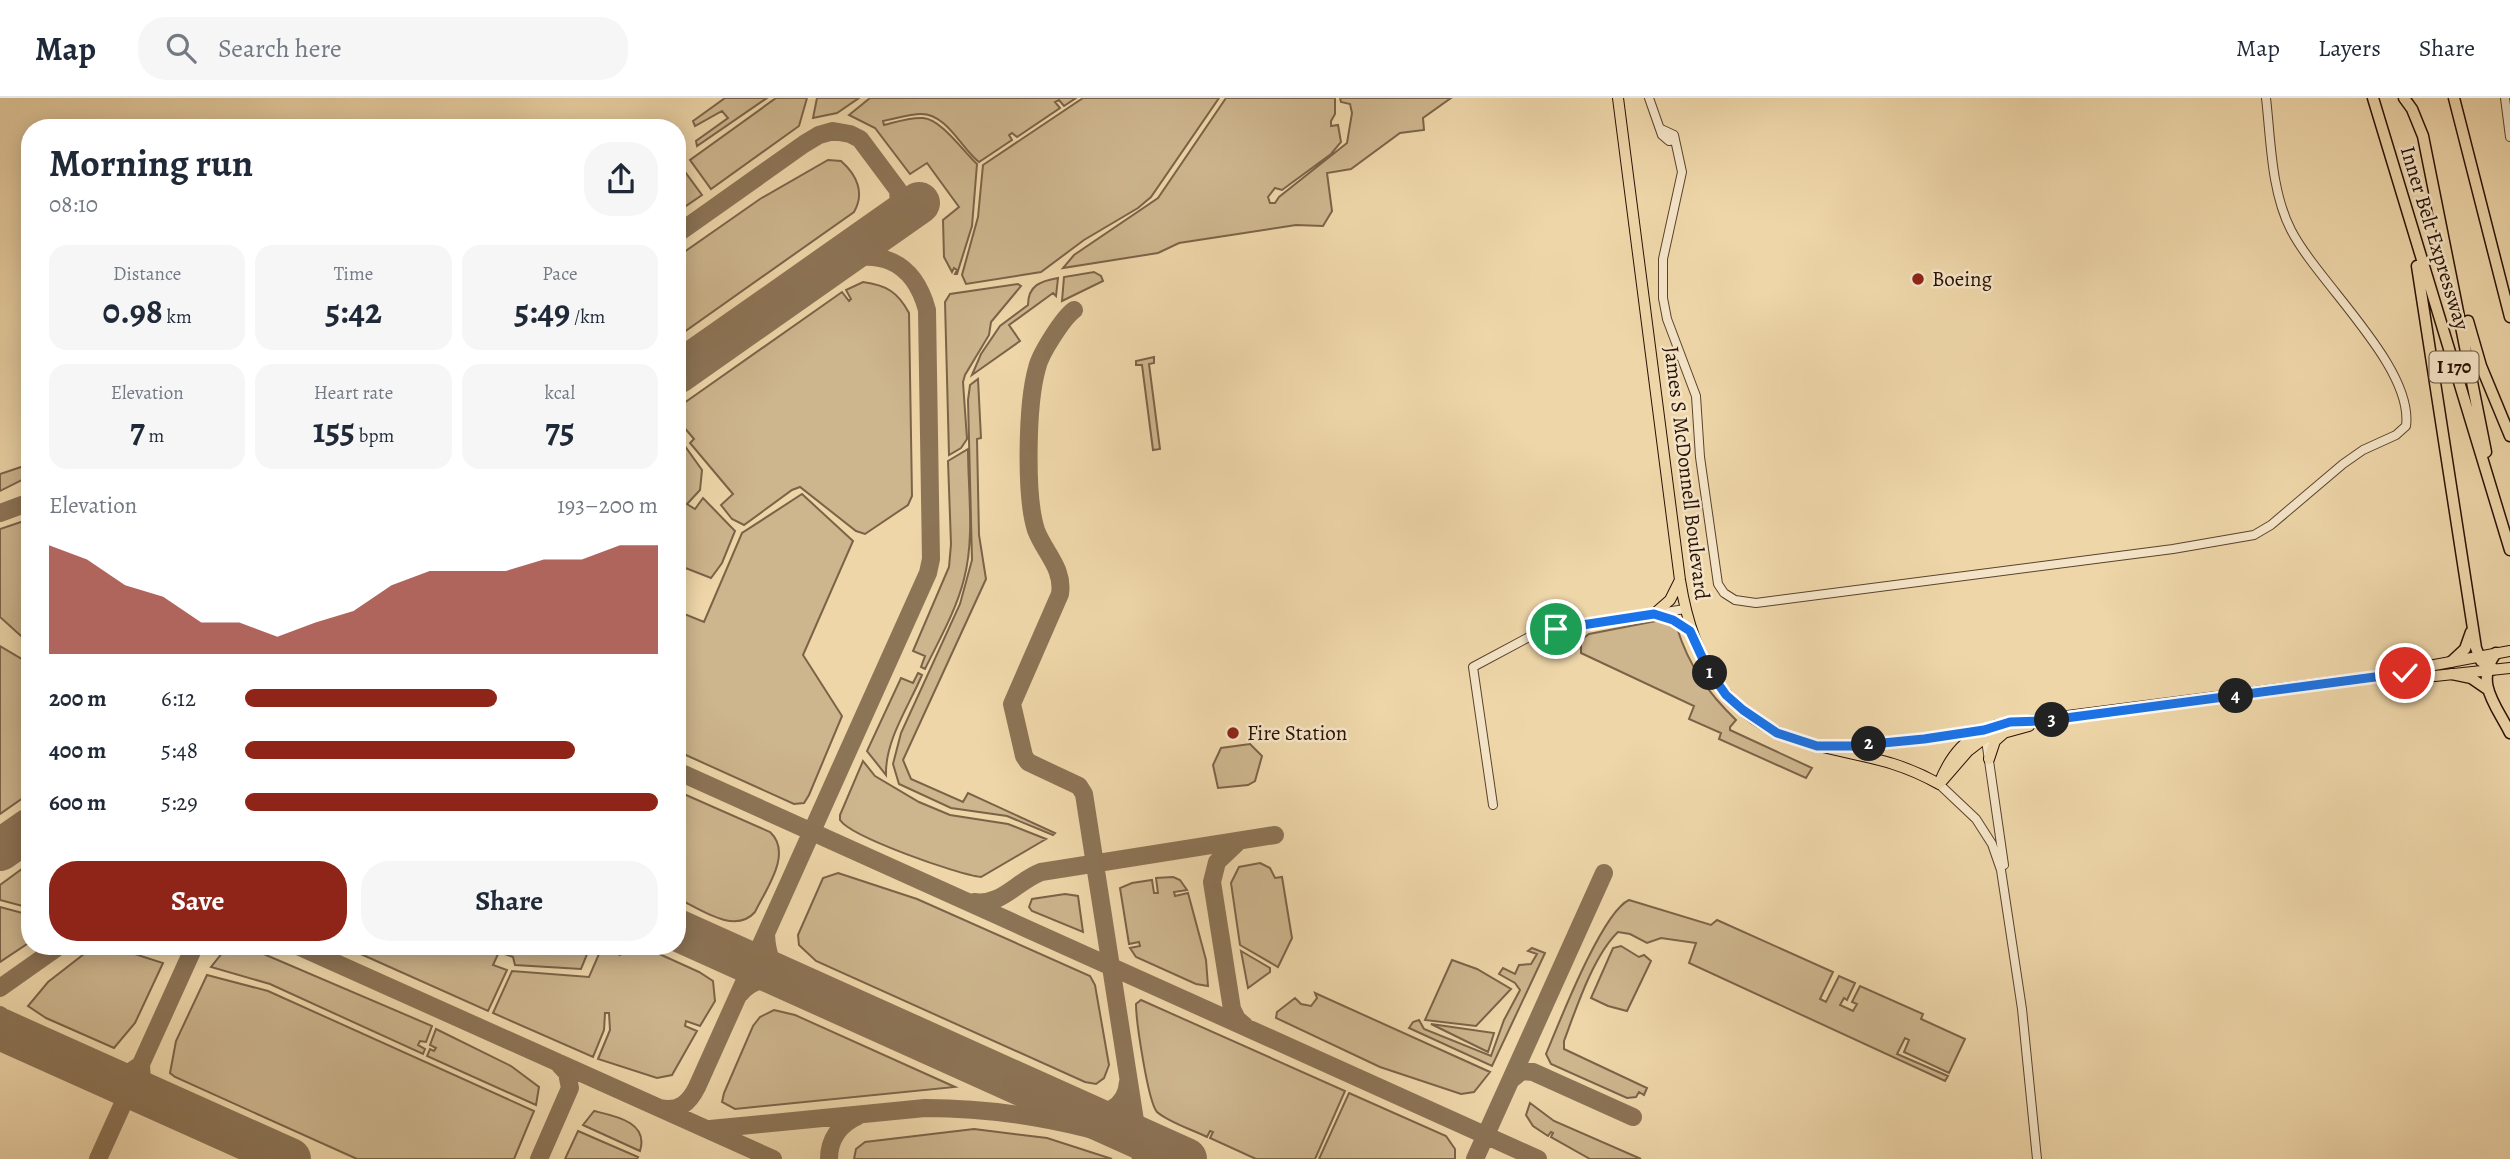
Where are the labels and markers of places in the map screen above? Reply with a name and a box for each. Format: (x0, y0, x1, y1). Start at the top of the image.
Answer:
place label: Boeing (1932, 265, 1993, 293)
marker: Boeing (1910, 271, 1926, 287)
pin (1526, 599, 1586, 659)
pin (2375, 643, 2435, 703)
pin: 1 (1692, 656, 1728, 690)
pin: 4 (2218, 678, 2254, 714)
pin: 3 (2035, 702, 2070, 738)
place label: Fire Station (1247, 719, 1347, 747)
marker: Fire Station (1225, 725, 1241, 741)
pin: 2 (1852, 726, 1886, 762)

